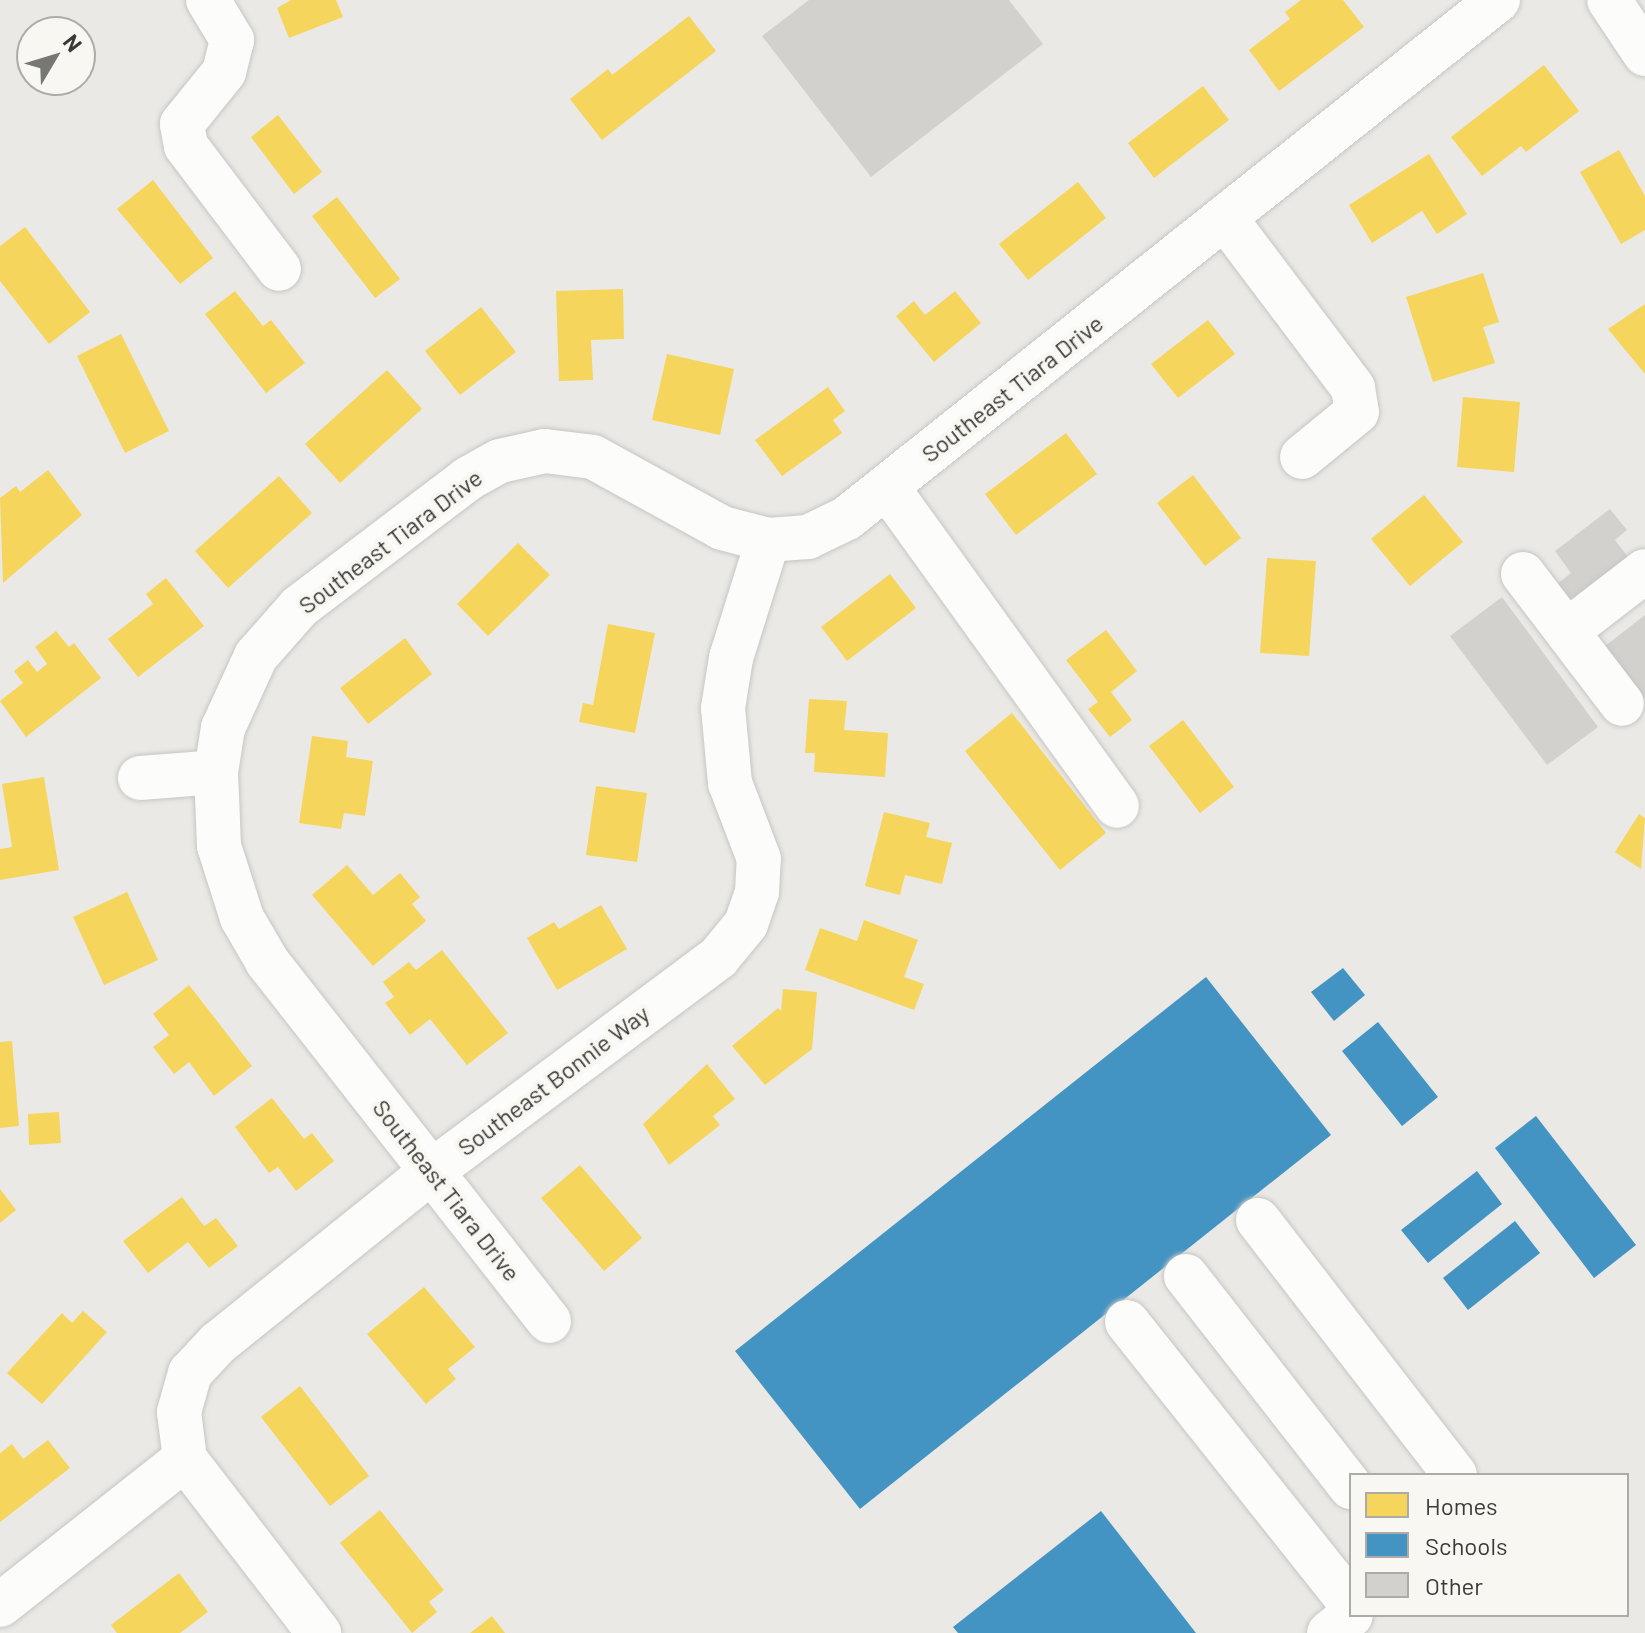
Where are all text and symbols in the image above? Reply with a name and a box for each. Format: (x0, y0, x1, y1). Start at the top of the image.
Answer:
north arrow (16, 16, 96, 96)
text: N (59, 29, 88, 56)
street label: Southeast Tiara Drive (916, 308, 1108, 468)
street label: Southeast Tiara Drive (293, 463, 487, 619)
street label: Southeast Bonnie Way (452, 999, 654, 1161)
street label: Southeast Tiara Drive (367, 1094, 527, 1286)
legend (1349, 1473, 1629, 1617)
text: Homes (1425, 1491, 1498, 1520)
text: Schools (1425, 1531, 1508, 1560)
text: Other (1425, 1571, 1483, 1600)

